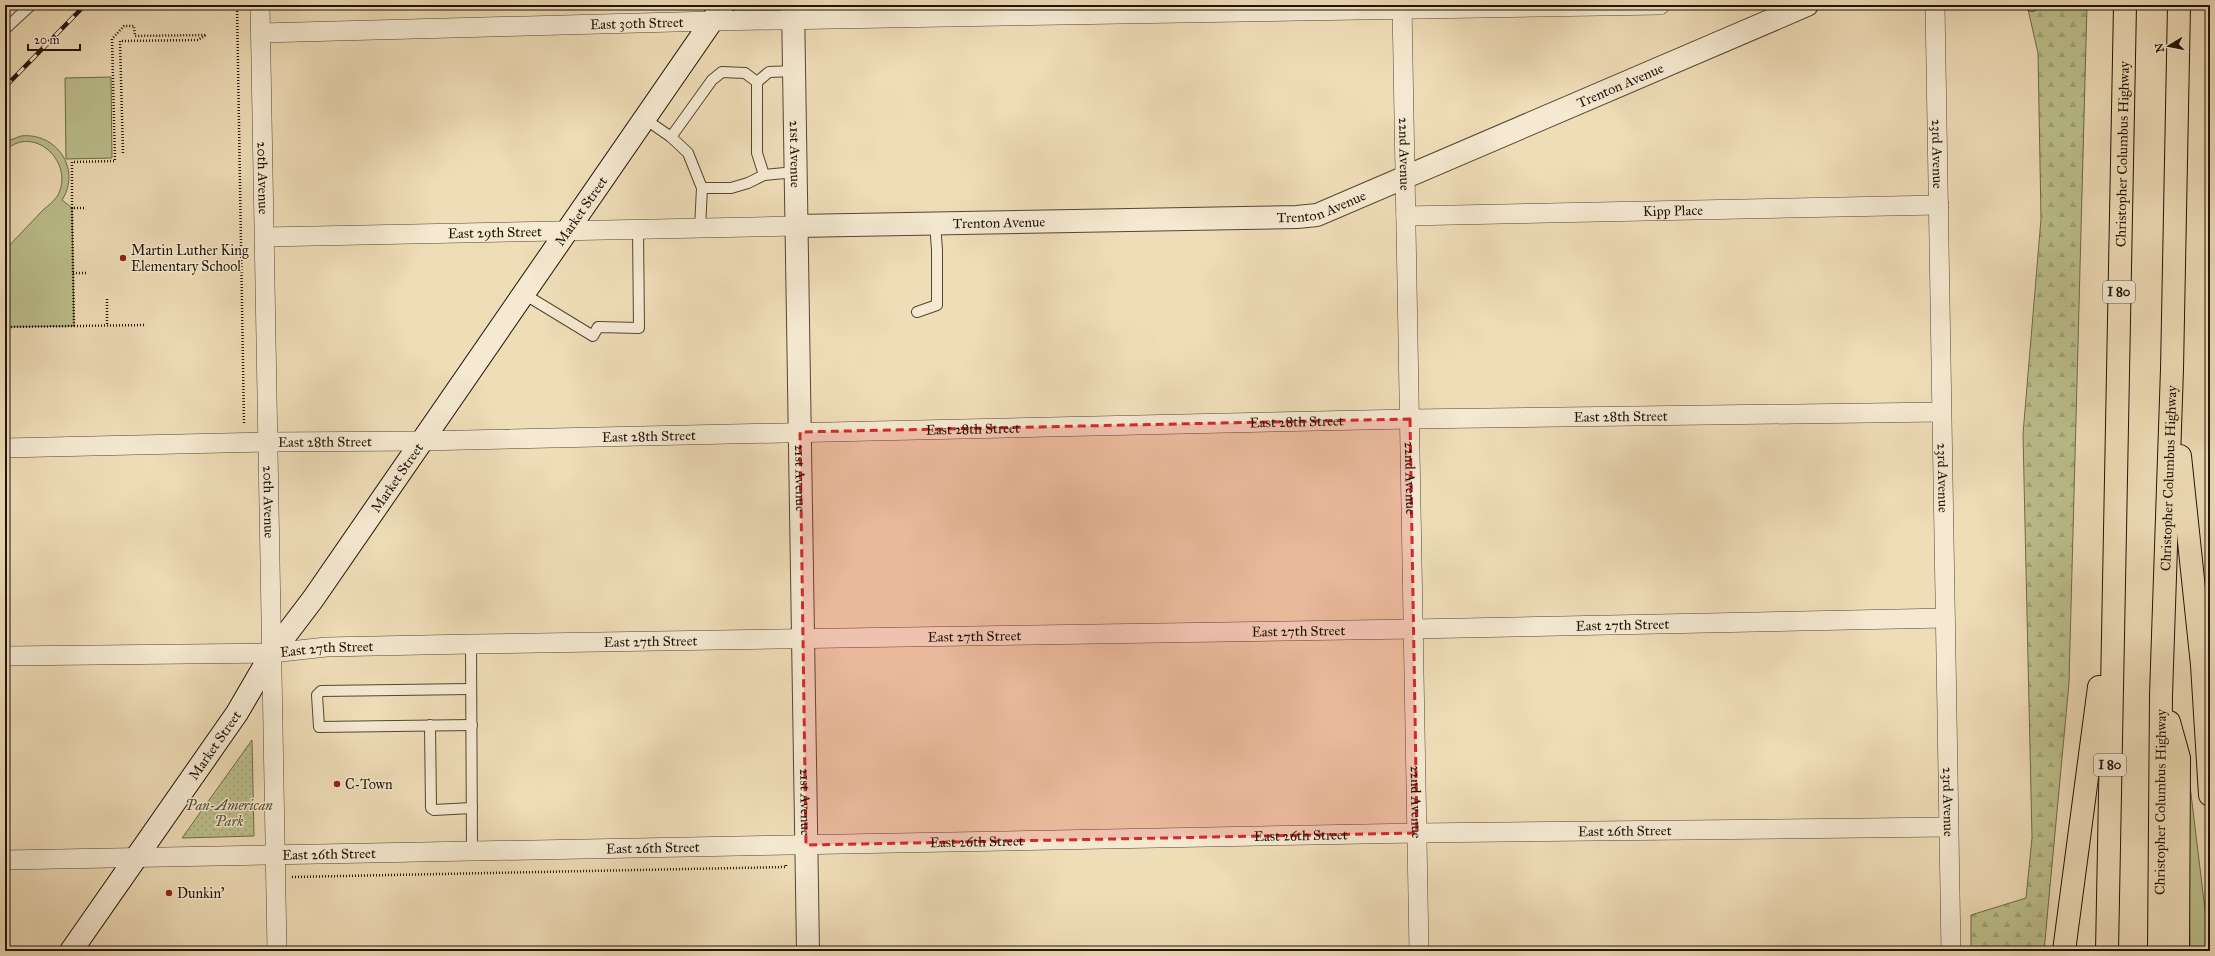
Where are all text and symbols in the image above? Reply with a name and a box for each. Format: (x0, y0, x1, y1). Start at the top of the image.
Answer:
street label: East 30th Street (590, 13, 684, 33)
scale bar (28, 26, 80, 52)
north arrow (2149, 26, 2189, 66)
text: 20 m (34, 33, 60, 47)
text: N (2152, 41, 2167, 53)
street label: Trenton Avenue (1574, 59, 1666, 111)
street label: Christopher Columbus Highway (2112, 61, 2132, 247)
street label: 22nd Avenue (1396, 117, 1414, 191)
street label: 23rd Avenue (1928, 119, 1947, 189)
street label: 21st Avenue (786, 120, 804, 188)
street label: 20th Avenue (254, 141, 272, 215)
street label: Market Street (551, 173, 611, 249)
street label: Trenton Avenue (1276, 187, 1368, 226)
street label: Kipp Place (1643, 201, 1703, 220)
street label: Trenton Avenue (953, 213, 1046, 232)
street label: East 29th Street (448, 223, 542, 242)
place label: Martin Luther King Elementary School (131, 242, 249, 275)
marker: Martin Luther King Elementary School (118, 253, 128, 263)
road number: I 80 (2103, 281, 2135, 303)
street label: Christopher Columbus Highway (2157, 385, 2180, 571)
street label: East 28th Street (1574, 407, 1668, 425)
street label: East 28th Street (1250, 412, 1344, 431)
street label: East 28th Street (926, 419, 1020, 438)
street label: East 28th Street (602, 426, 696, 445)
street label: East 28th Street (278, 433, 372, 450)
street label: Market Street (367, 440, 427, 516)
street label: 22nd Avenue (1401, 441, 1420, 515)
street label: 23rd Avenue (1934, 443, 1952, 513)
street label: 21st Avenue (791, 444, 810, 512)
street label: 20th Avenue (260, 465, 278, 539)
street label: East 27th Street (1575, 615, 1669, 634)
street label: East 27th Street (1252, 622, 1346, 640)
street label: East 27th Street (928, 627, 1022, 645)
street label: East 27th Street (604, 632, 698, 650)
street label: East 27th Street (279, 638, 374, 661)
street label: Market Street (185, 707, 245, 783)
street label: Christopher Columbus Highway (2151, 709, 2169, 895)
road number: I 80 (2094, 754, 2126, 776)
street label: 22nd Avenue (1407, 765, 1425, 839)
street label: 23rd Avenue (1939, 767, 1958, 837)
street label: 21st Avenue (797, 768, 815, 836)
place label: C-Town (345, 776, 393, 793)
marker: C-Town (332, 779, 342, 789)
park label: Pan-American Park (185, 797, 273, 830)
street label: East 26th Street (1578, 822, 1672, 840)
street label: East 26th Street (1254, 826, 1348, 845)
street label: East 26th Street (930, 832, 1024, 851)
street label: East 26th Street (606, 838, 700, 857)
street label: East 26th Street (282, 844, 376, 863)
place label: Dunkin' (177, 885, 225, 902)
marker: Dunkin' (164, 888, 174, 898)

